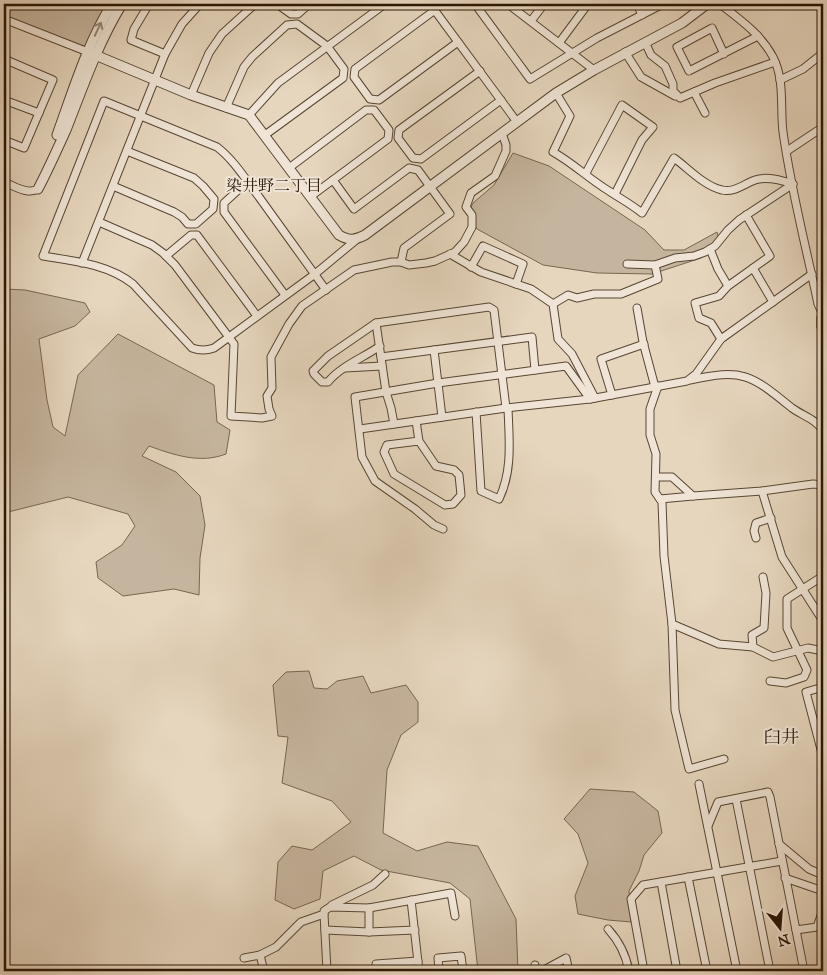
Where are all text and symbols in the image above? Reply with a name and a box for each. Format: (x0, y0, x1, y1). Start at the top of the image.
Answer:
one-way arrow (94, 22, 103, 37)
district label: 染井野二丁目 (226, 176, 322, 195)
district label: 臼井 (763, 726, 799, 748)
north arrow (754, 902, 804, 952)
text: N (775, 930, 792, 950)

